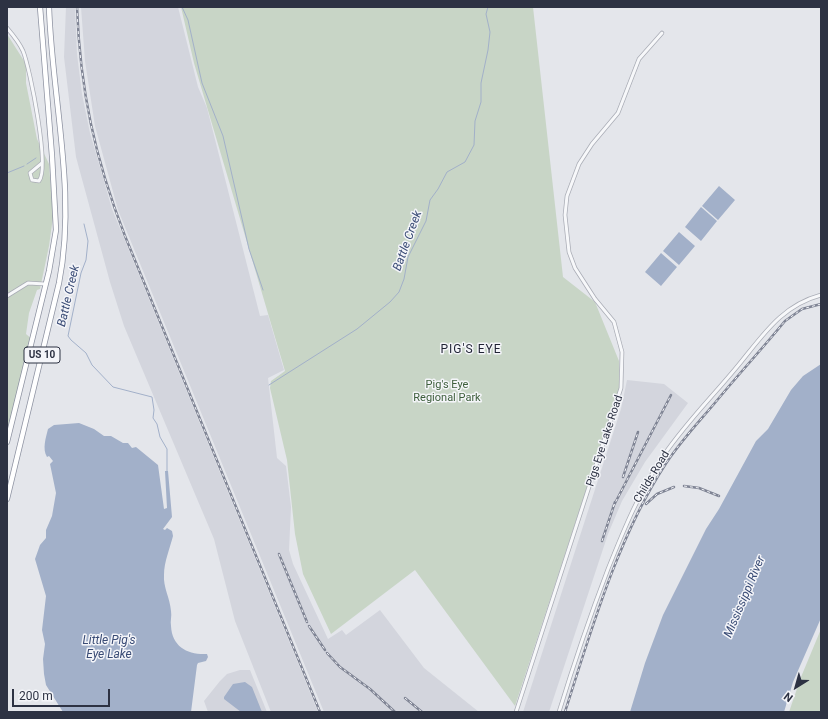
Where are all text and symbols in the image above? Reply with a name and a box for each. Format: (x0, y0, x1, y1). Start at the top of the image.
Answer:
water label: Battle Creek (390, 209, 426, 273)
water label: Battle Creek (55, 264, 83, 328)
district label: PIG'S EYE (440, 343, 502, 357)
road number: US 10 (24, 347, 60, 363)
park label: Pig's Eye Regional Park (413, 378, 481, 404)
street label: Pigs Eye Lake Road (584, 394, 626, 488)
street label: Childs Road (631, 449, 673, 505)
water label: Mississippi River (721, 554, 769, 640)
water label: Little Pig's Eye Lake (83, 634, 135, 662)
north arrow (776, 667, 816, 707)
scale bar (14, 681, 112, 707)
text: 200 m (19, 689, 53, 703)
text: N (781, 689, 795, 705)

